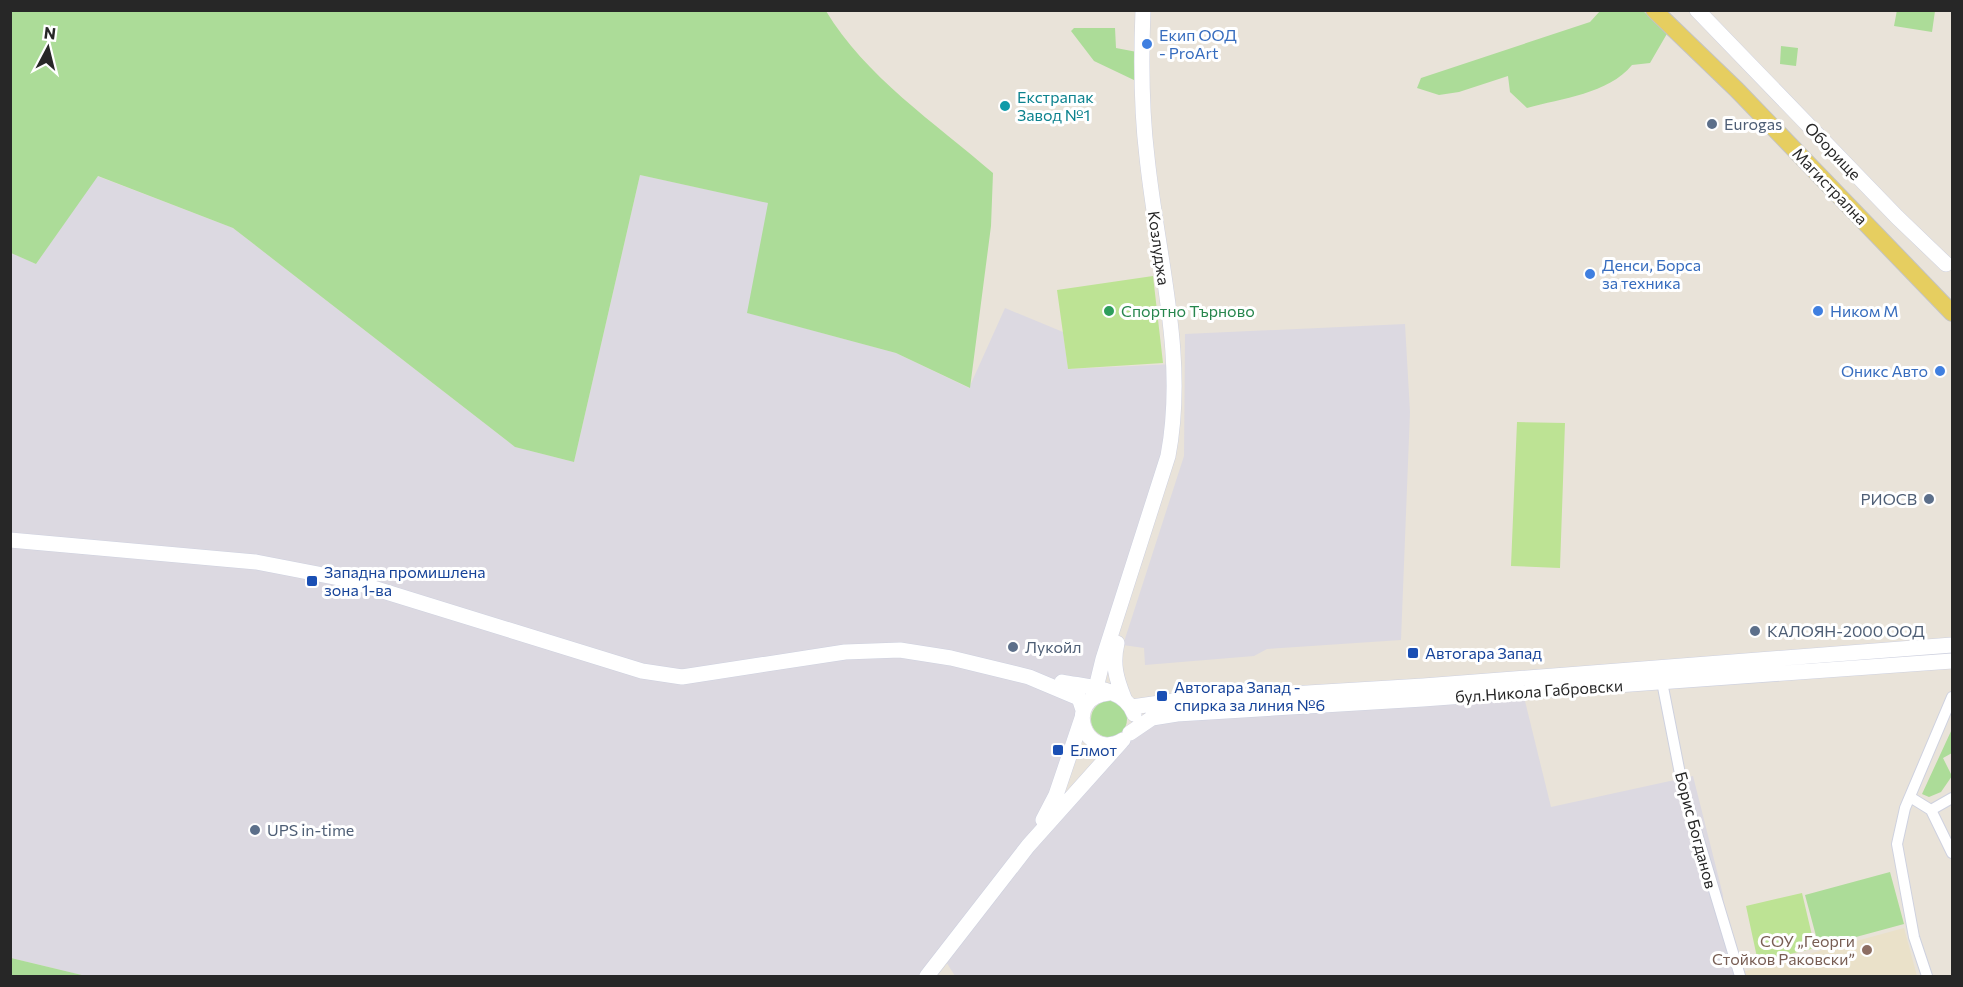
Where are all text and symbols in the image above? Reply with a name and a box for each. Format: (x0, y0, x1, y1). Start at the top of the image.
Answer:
north arrow (18, 18, 78, 78)
text: N (43, 22, 57, 43)
place label: Екип ООД - ProArt (1159, 25, 1237, 62)
marker: Екип ООД - ProArt (1140, 37, 1154, 51)
place label: Екстрапак Завод №1 (1017, 87, 1094, 124)
marker: Екстрапак Завод №1 (998, 99, 1012, 113)
place label: Eurogas (1724, 114, 1782, 133)
marker: Eurogas (1705, 117, 1719, 131)
street label: Оборище (1801, 118, 1865, 183)
street label: Магистрална (1789, 143, 1872, 228)
street label: Козлуджа (1145, 210, 1174, 286)
place label: Денси, Борса за техника (1602, 255, 1701, 292)
marker: Денси, Борса за техника (1583, 267, 1597, 281)
place label: Спортно Търново (1121, 301, 1255, 320)
place label: Ником М (1830, 301, 1899, 320)
marker: Спортно Търново (1102, 304, 1116, 318)
marker: Ником М (1811, 304, 1825, 318)
place label: Оникс Авто (1841, 361, 1928, 380)
marker: Оникс Авто (1933, 364, 1947, 378)
place label: РИОСВ (1861, 489, 1917, 508)
marker: РИОСВ (1922, 492, 1936, 506)
place label: Западна промишлена зона 1-ва (324, 562, 486, 599)
marker: Западна промишлена зона 1-ва (305, 574, 319, 588)
place label: КАЛОЯН-2000 ООД (1767, 621, 1925, 640)
marker: КАЛОЯН-2000 ООД (1748, 624, 1762, 638)
place label: Лукойл (1025, 637, 1081, 656)
marker: Лукойл (1006, 640, 1020, 654)
place label: Автогара Запад (1425, 643, 1542, 662)
marker: Автогара Запад (1406, 646, 1420, 660)
street label: бул.Никола Габровски (1454, 675, 1624, 706)
place label: Автогара Запад - спирка за линия №6 (1174, 677, 1325, 714)
marker: Автогара Запад - спирка за линия №6 (1155, 689, 1169, 703)
place label: Елмот (1070, 740, 1118, 759)
marker: Елмот (1051, 743, 1065, 757)
street label: Борис Богданов (1672, 769, 1721, 890)
place label: UPS in-time (267, 820, 354, 839)
marker: UPS in-time (248, 823, 262, 837)
place label: СОУ „Георги Стойков Раковски” (1712, 931, 1855, 968)
marker: СОУ „Георги Стойков Раковски” (1860, 943, 1874, 957)

